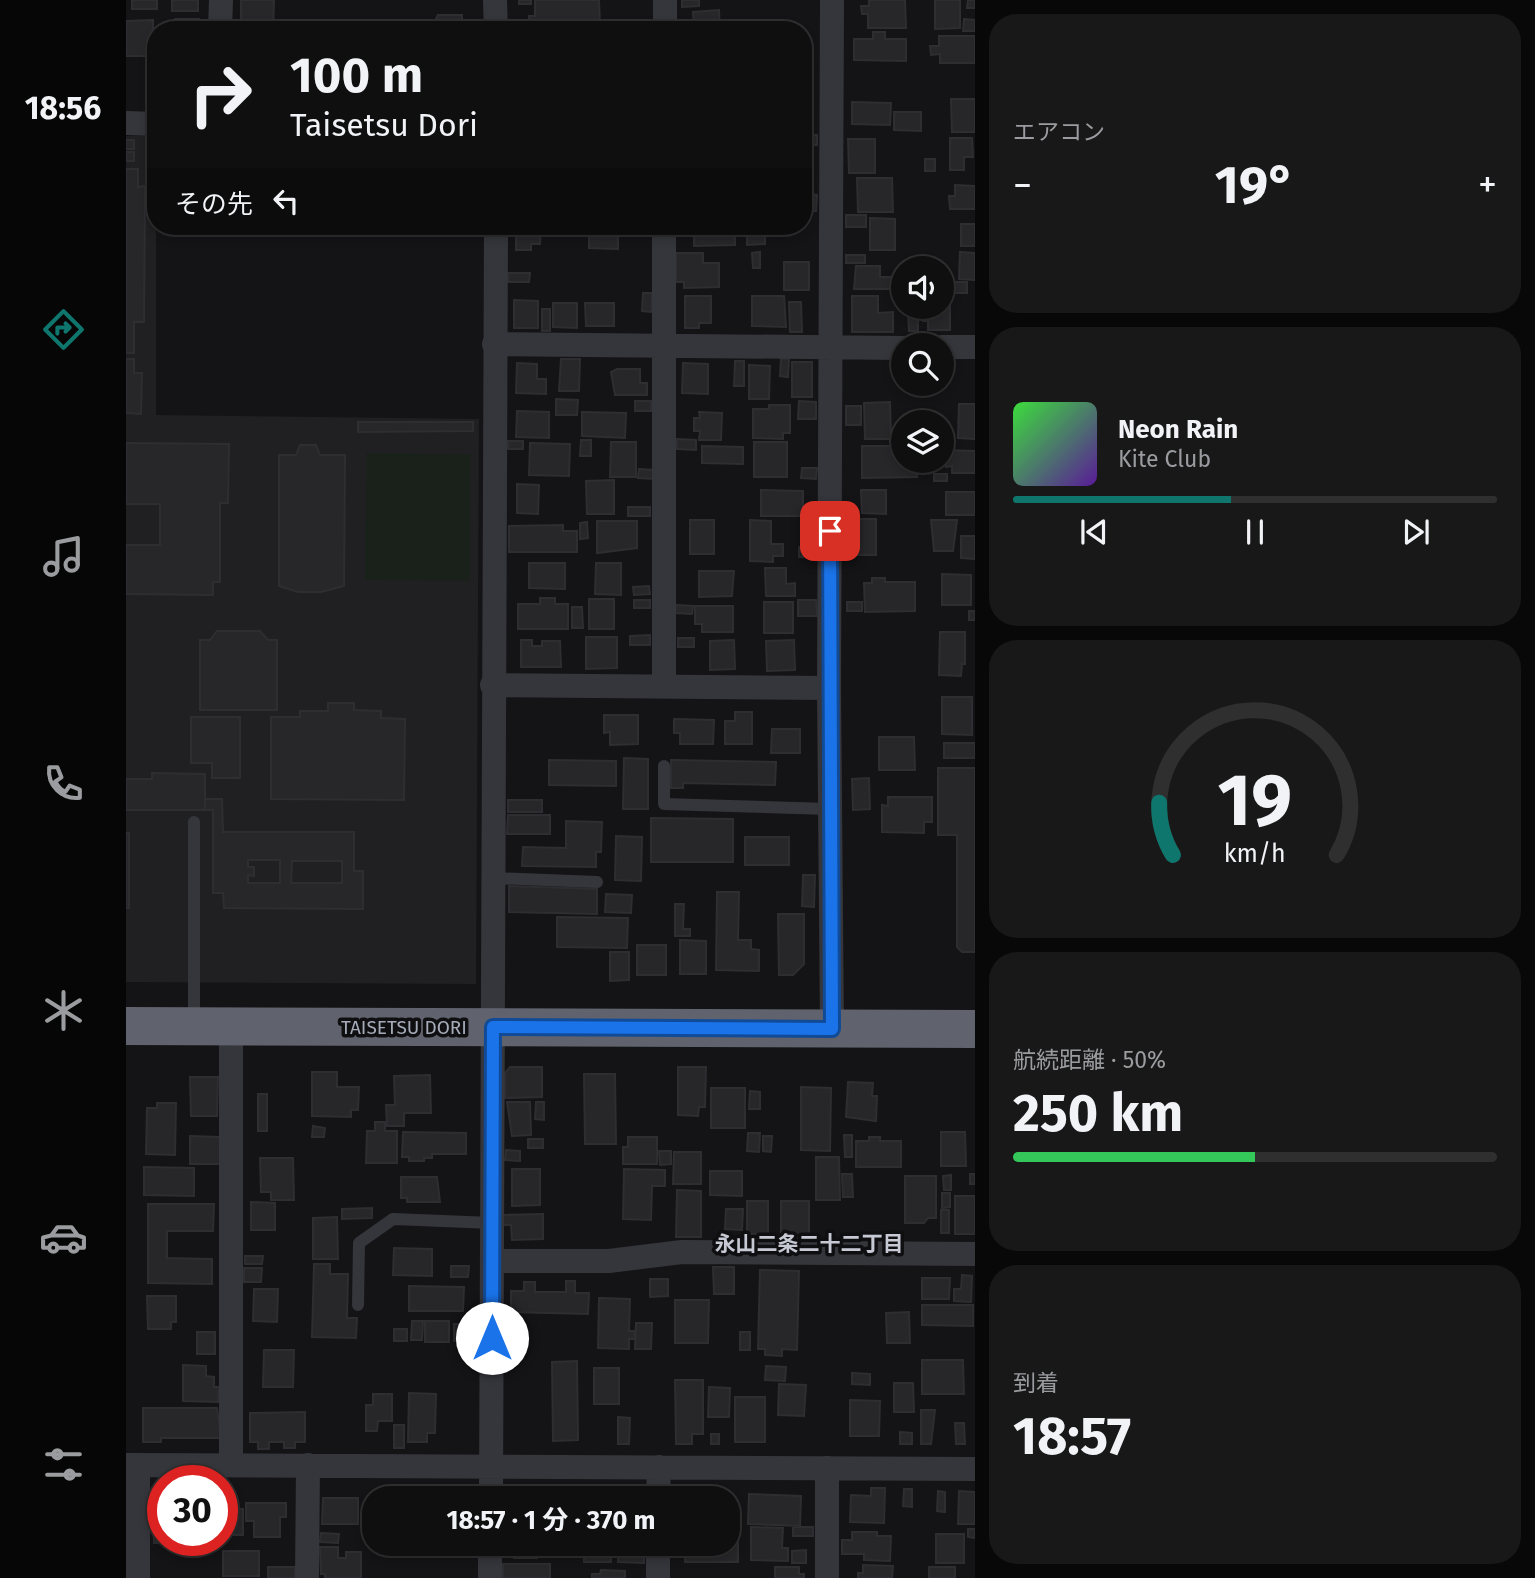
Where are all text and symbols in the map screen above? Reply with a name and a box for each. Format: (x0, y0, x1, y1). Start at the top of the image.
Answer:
text: 100 m (290, 46, 423, 105)
icon: right (175, 49, 266, 140)
text: 18:56 (25, 89, 101, 127)
text: Taisetsu Dori (290, 106, 478, 144)
text: エアコン (1013, 118, 1105, 146)
text: 19° (1215, 154, 1295, 217)
text: − (1013, 162, 1032, 208)
text: + (1478, 162, 1497, 208)
icon: left (267, 182, 305, 220)
text: その先 (175, 189, 253, 220)
map controls (891, 256, 954, 473)
button: sound (891, 256, 954, 319)
icon: directions (39, 305, 88, 354)
button: search (891, 333, 954, 396)
button: layers (891, 410, 954, 473)
text: Neon Rain (1118, 414, 1238, 445)
text: Kite Club (1118, 445, 1211, 473)
pin (800, 501, 860, 561)
icon: arrive (811, 512, 849, 550)
icon: previous (1075, 513, 1113, 551)
icon: pause (1236, 513, 1274, 551)
icon: next (1397, 513, 1435, 551)
icon: music (39, 532, 88, 581)
text: 19 (1218, 757, 1292, 844)
icon: phone (39, 759, 88, 808)
text: km/h (1224, 839, 1286, 869)
icon: climate (39, 986, 88, 1035)
street label: TAISETSU DORI (341, 1016, 467, 1039)
text: 航続距離 · 50% (1013, 1046, 1166, 1074)
text: 250 km (1013, 1082, 1183, 1145)
icon: car (39, 1213, 88, 1262)
district label: 永山二条二十二丁目 (715, 1231, 904, 1257)
position arrow (455, 1301, 529, 1375)
text: 到着 (1013, 1369, 1059, 1397)
text: 18:57 (1013, 1405, 1131, 1468)
icon: filters (39, 1440, 88, 1489)
speed limit sign: 30 (147, 1465, 238, 1556)
text: 18:57 · 1 分 · 370 m (447, 1505, 655, 1536)

